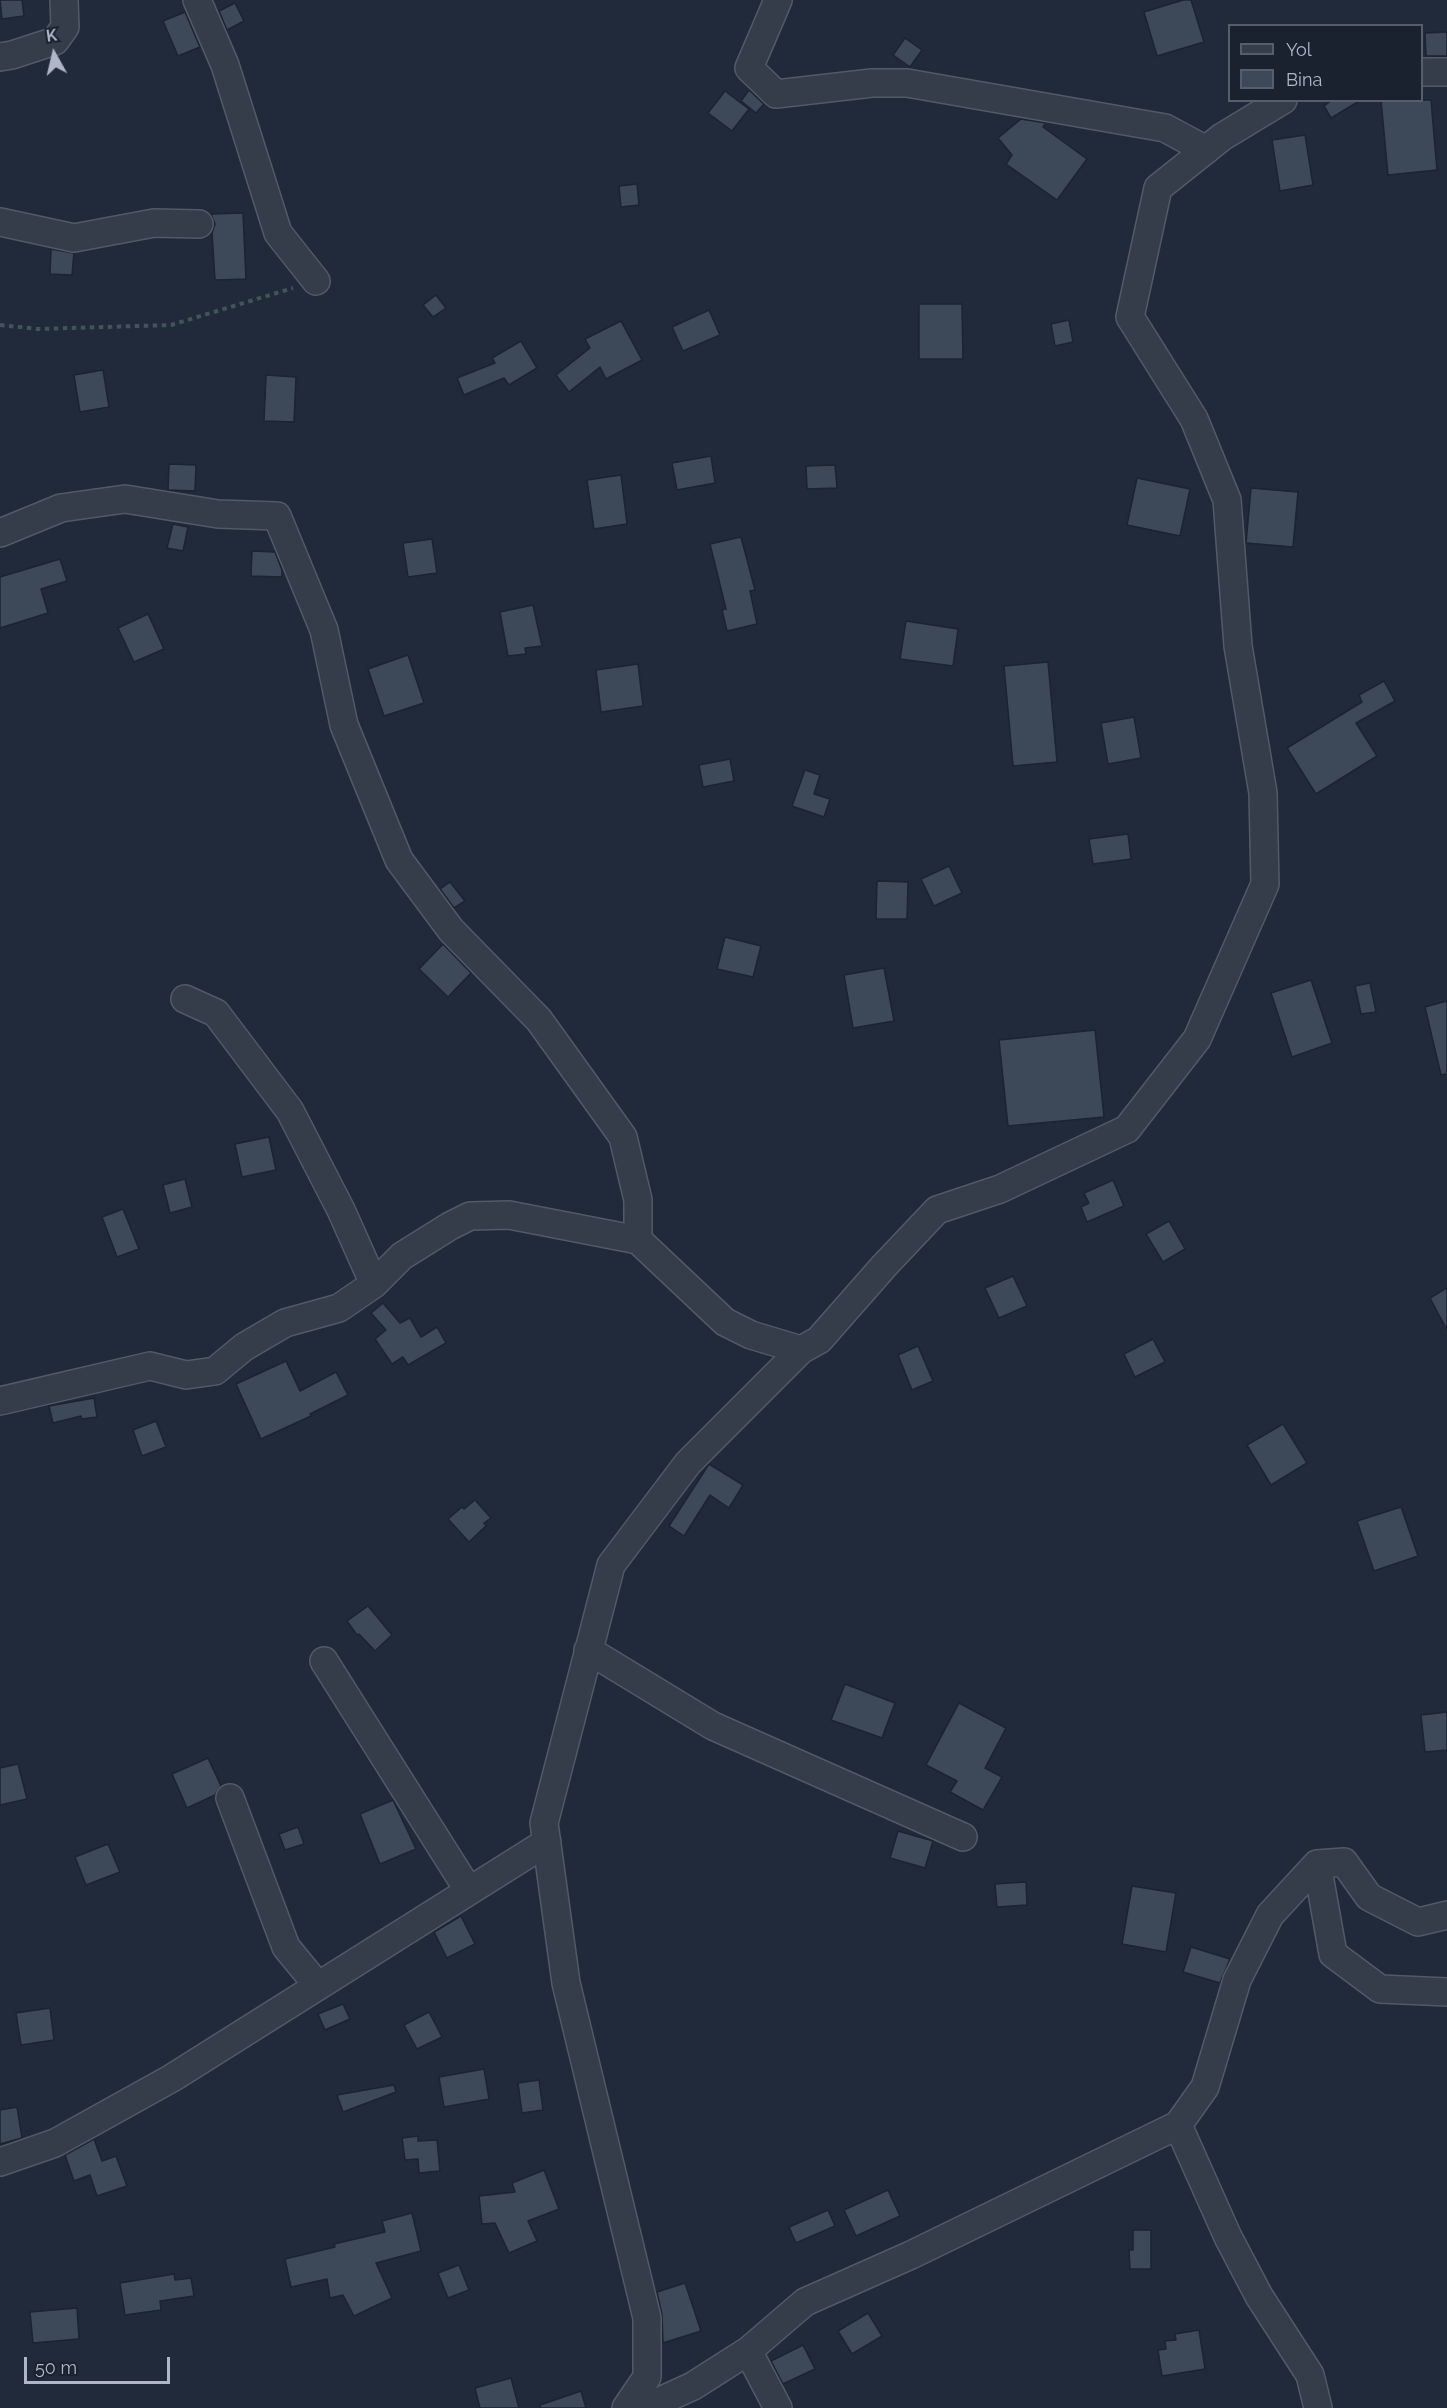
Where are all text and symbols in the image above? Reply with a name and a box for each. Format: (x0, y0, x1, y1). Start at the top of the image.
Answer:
north arrow (24, 24, 84, 84)
legend (1228, 24, 1423, 102)
text: K (45, 26, 58, 46)
text: Yol (1286, 39, 1312, 60)
text: Bina (1286, 69, 1322, 90)
scale bar (27, 2345, 172, 2383)
text: 50 m (35, 2357, 77, 2378)

